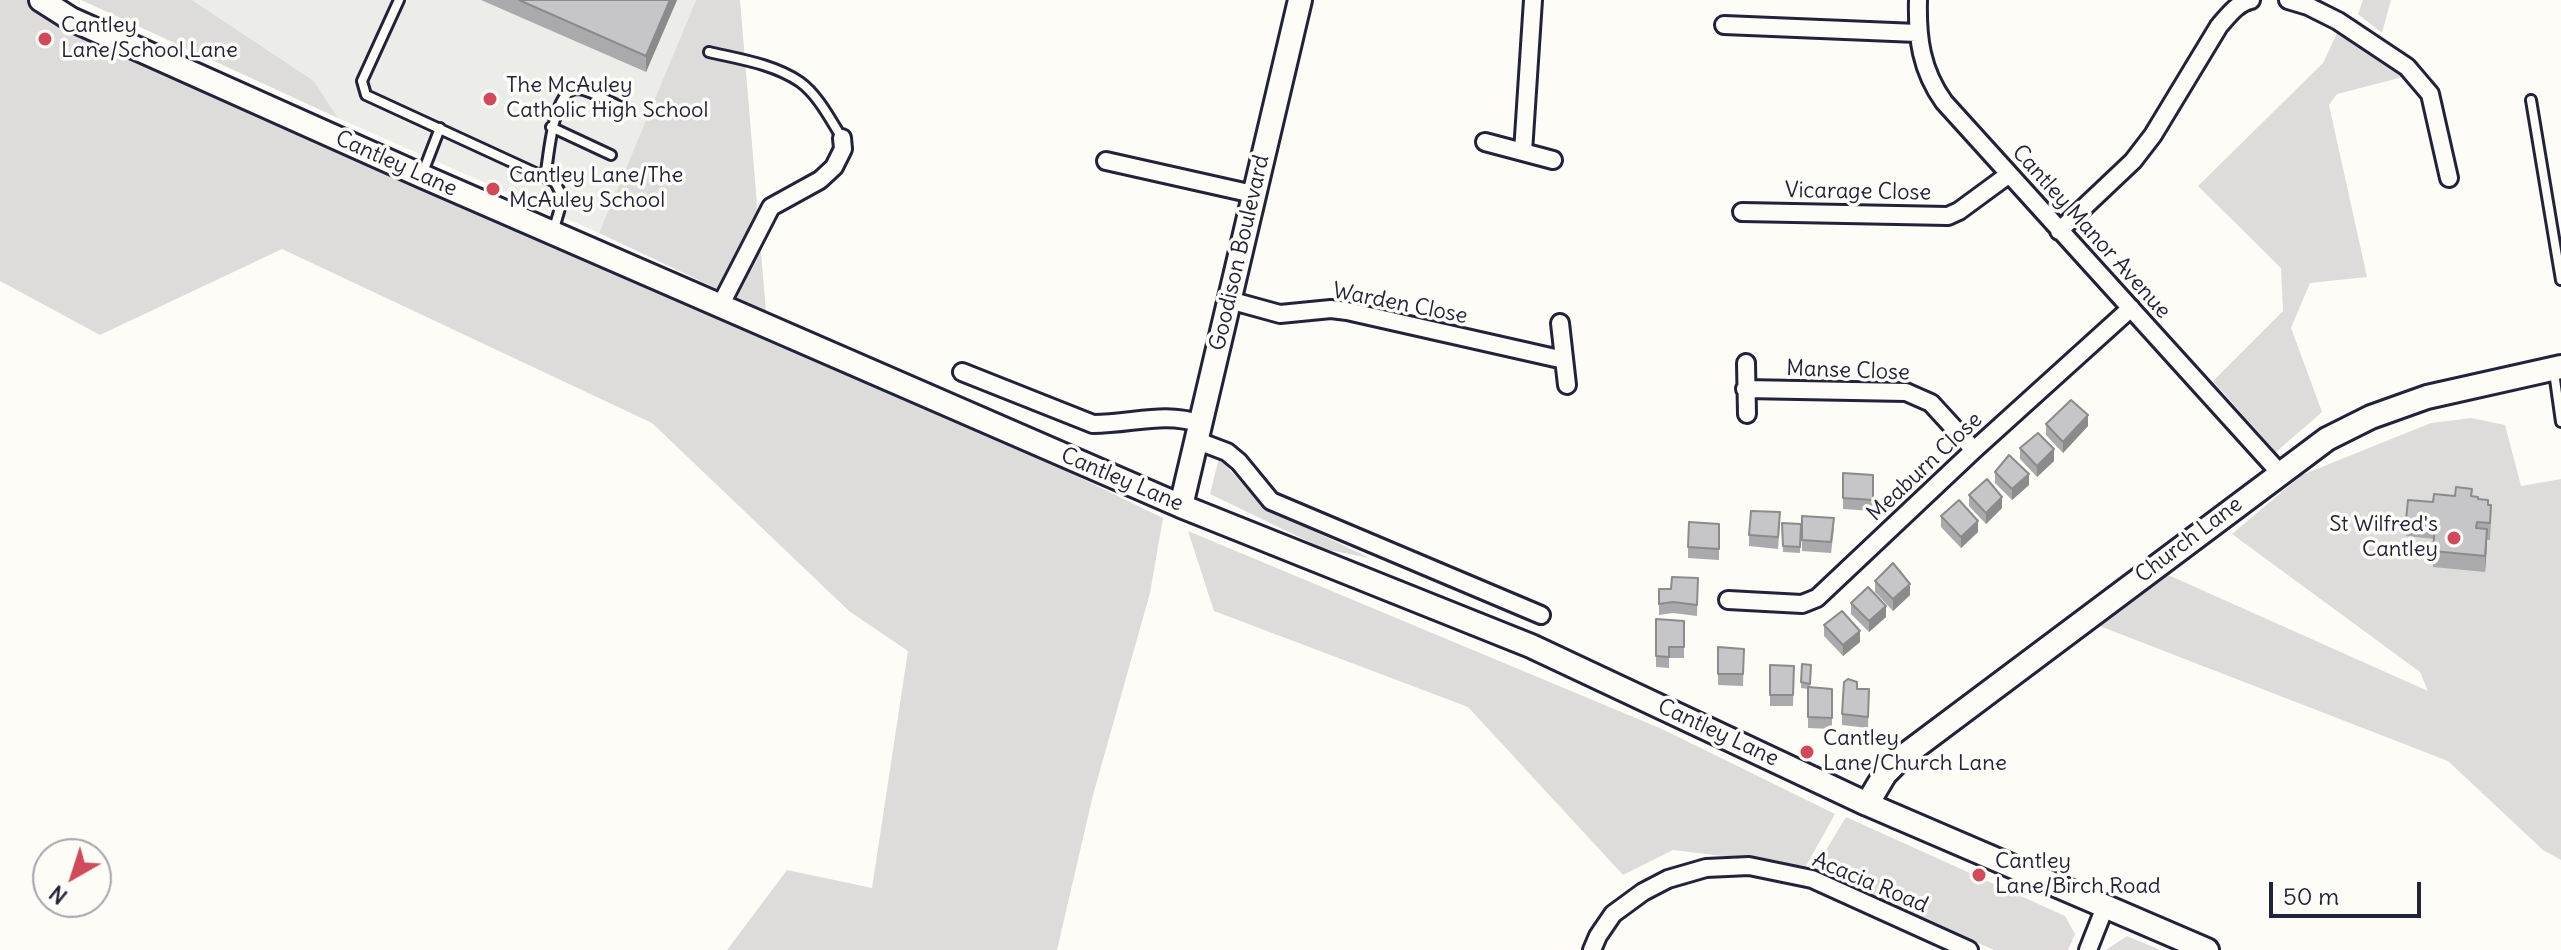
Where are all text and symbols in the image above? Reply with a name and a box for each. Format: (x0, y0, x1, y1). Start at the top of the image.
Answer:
place label: Cantley Lane/School Lane (61, 13, 238, 64)
marker: Cantley Lane/School Lane (36, 30, 54, 48)
place label: The McAuley Catholic High School (506, 73, 708, 124)
marker: The McAuley Catholic High School (481, 90, 499, 108)
street label: Cantley Lane (331, 125, 461, 203)
street label: Cantley Manor Avenue (2006, 140, 2176, 324)
street label: Goodison Boulevard (1205, 153, 1275, 353)
place label: Cantley Lane/The McAuley School (509, 163, 683, 214)
street label: Vicarage Close (1785, 178, 1931, 206)
marker: Cantley Lane/The McAuley School (484, 180, 502, 198)
street label: Warden Close (1330, 278, 1470, 330)
street label: Manse Close (1786, 356, 1910, 386)
street label: Meaburn Close (1862, 407, 1988, 527)
street label: Cantley Lane (1057, 442, 1187, 518)
street label: Church Lane (2130, 491, 2248, 589)
place label: St Wilfred's Cantley (2329, 512, 2438, 564)
marker: St Wilfred's Cantley (2445, 529, 2463, 547)
street label: Cantley Lane (1653, 694, 1783, 772)
place label: Cantley Lane/Church Lane (1823, 726, 2007, 778)
marker: Cantley Lane/Church Lane (1798, 743, 1816, 761)
north arrow (32, 838, 112, 918)
street label: Acacia Road (1808, 847, 1932, 919)
place label: Cantley Lane/Birch Road (1995, 849, 2161, 900)
marker: Cantley Lane/Birch Road (1970, 866, 1988, 884)
scale bar (2273, 866, 2425, 916)
text: N (43, 879, 73, 911)
text: 50 m (2283, 881, 2339, 911)

